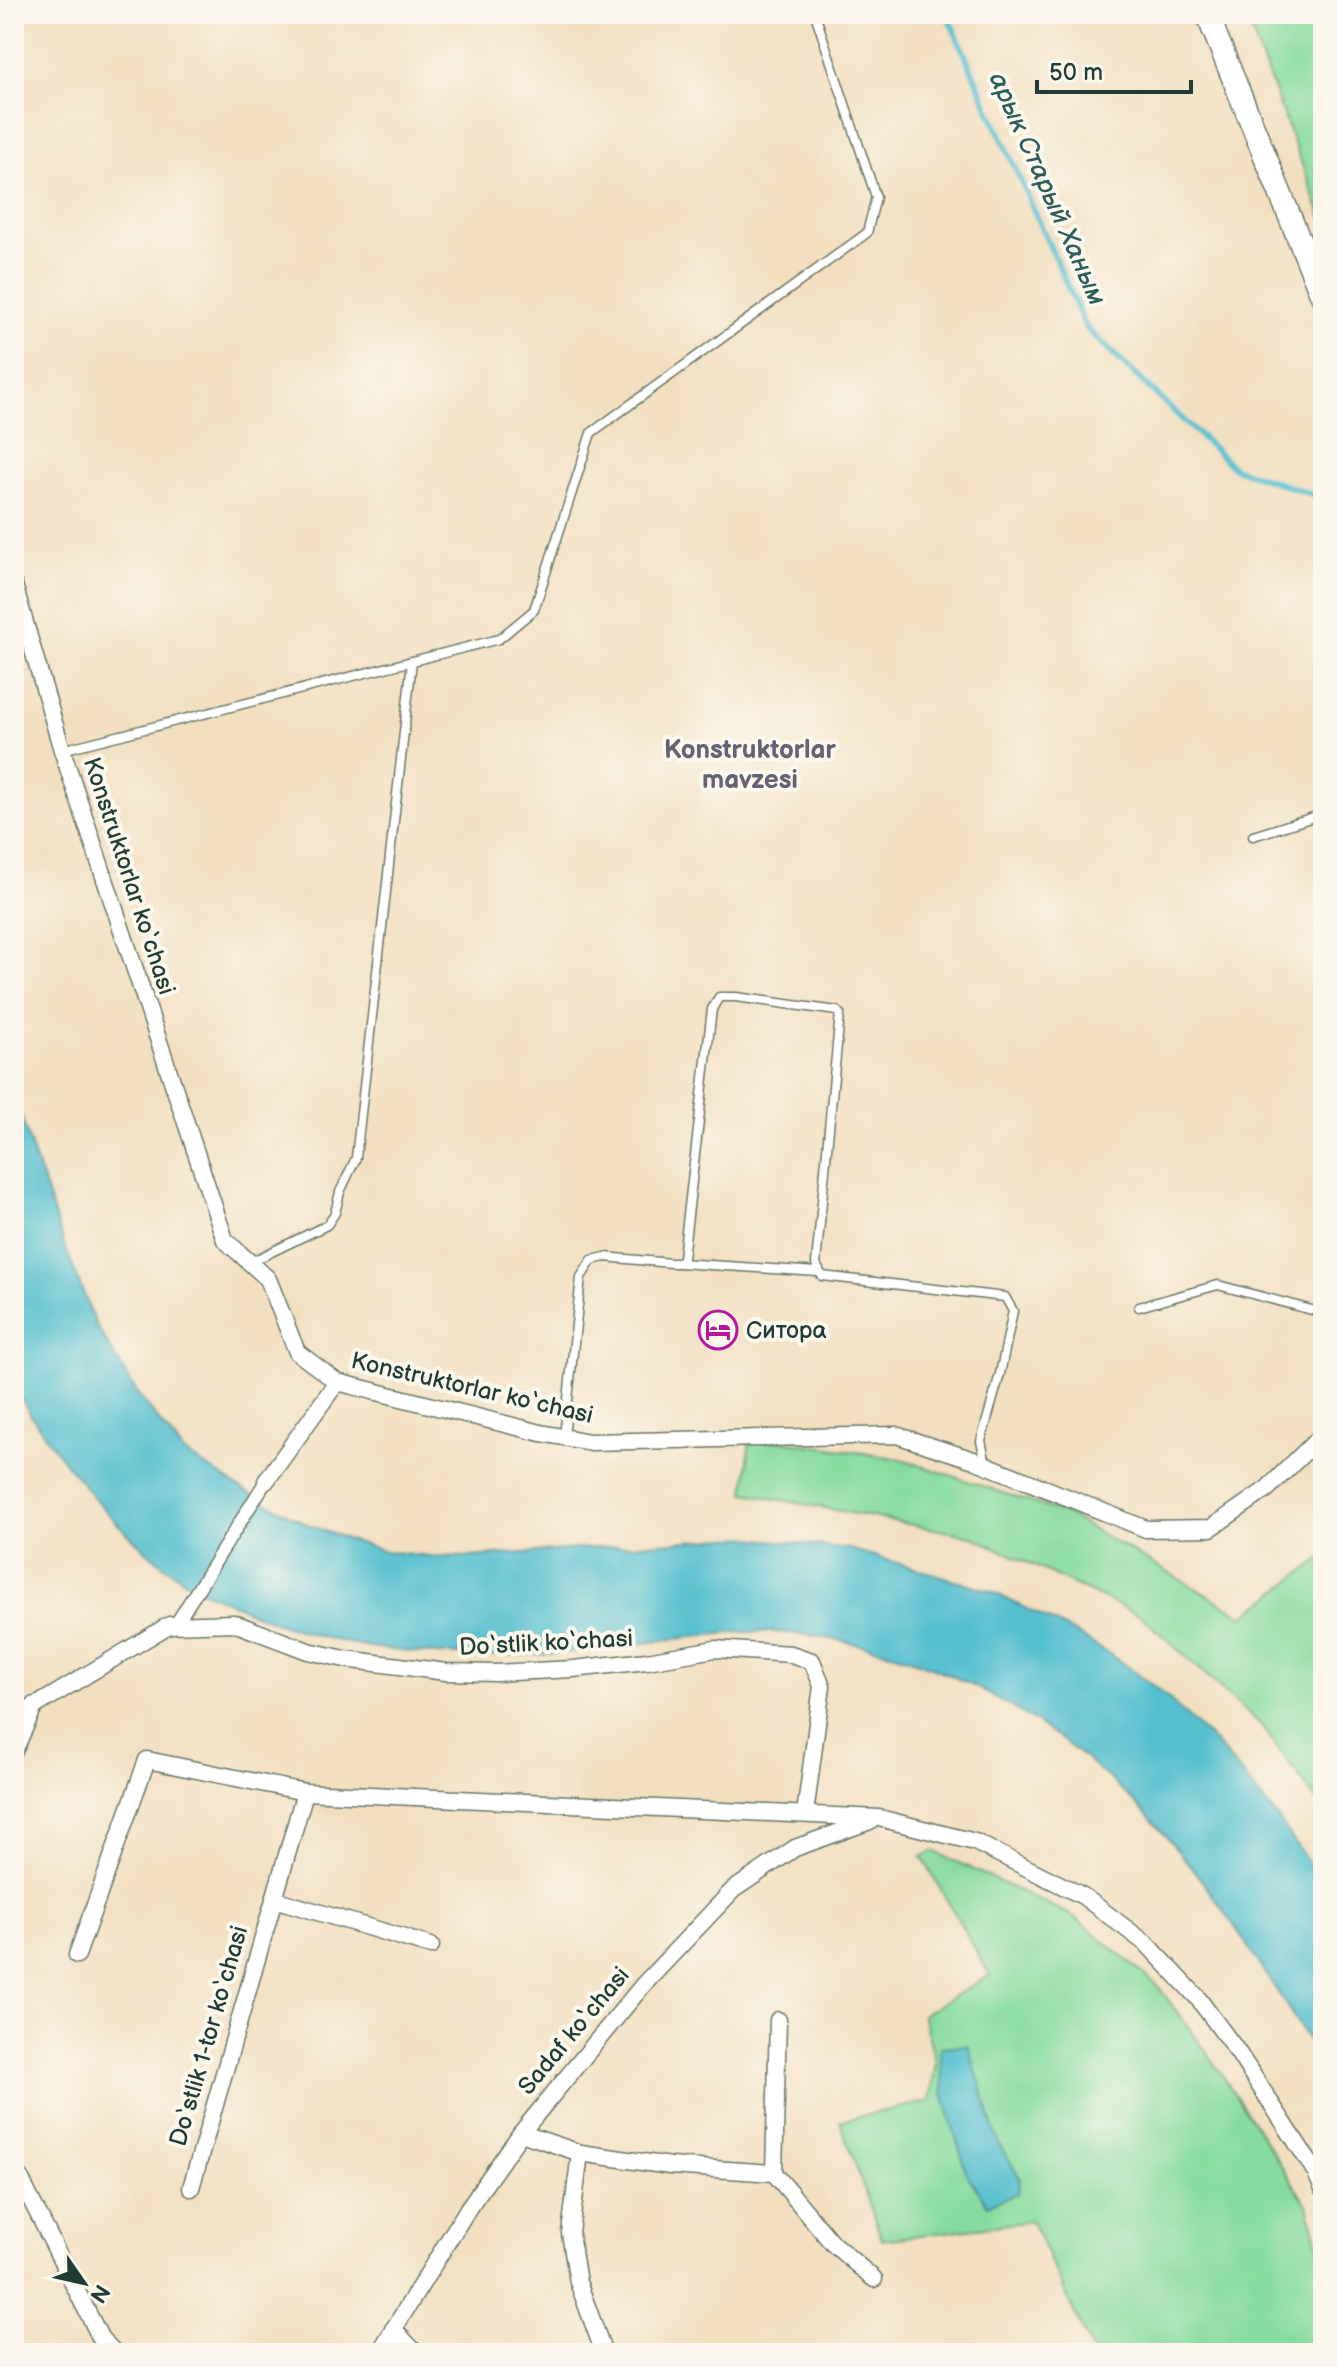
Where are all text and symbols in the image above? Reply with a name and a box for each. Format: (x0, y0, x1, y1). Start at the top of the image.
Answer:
scale bar (1037, 44, 1191, 94)
text: 50 m (1049, 58, 1103, 87)
water label: арык Старый Ханым (982, 68, 1112, 310)
district label: Konstruktorlar mavzesi (664, 735, 837, 796)
street label: Konstruktorlar ko‘chasi (77, 754, 181, 998)
hotel icon: Ситора (697, 1309, 739, 1351)
place label: Ситора (746, 1316, 827, 1345)
street label: Konstruktorlar ko‘chasi (348, 1346, 596, 1430)
street label: Do‘stlik ko‘chasi (458, 1624, 634, 1662)
street label: Do‘stlik 1-tor ko‘chasi (164, 1923, 254, 2149)
street label: Sadaf ko‘chasi (512, 1961, 636, 2101)
north arrow (44, 2243, 124, 2323)
text: N (84, 2279, 115, 2308)

